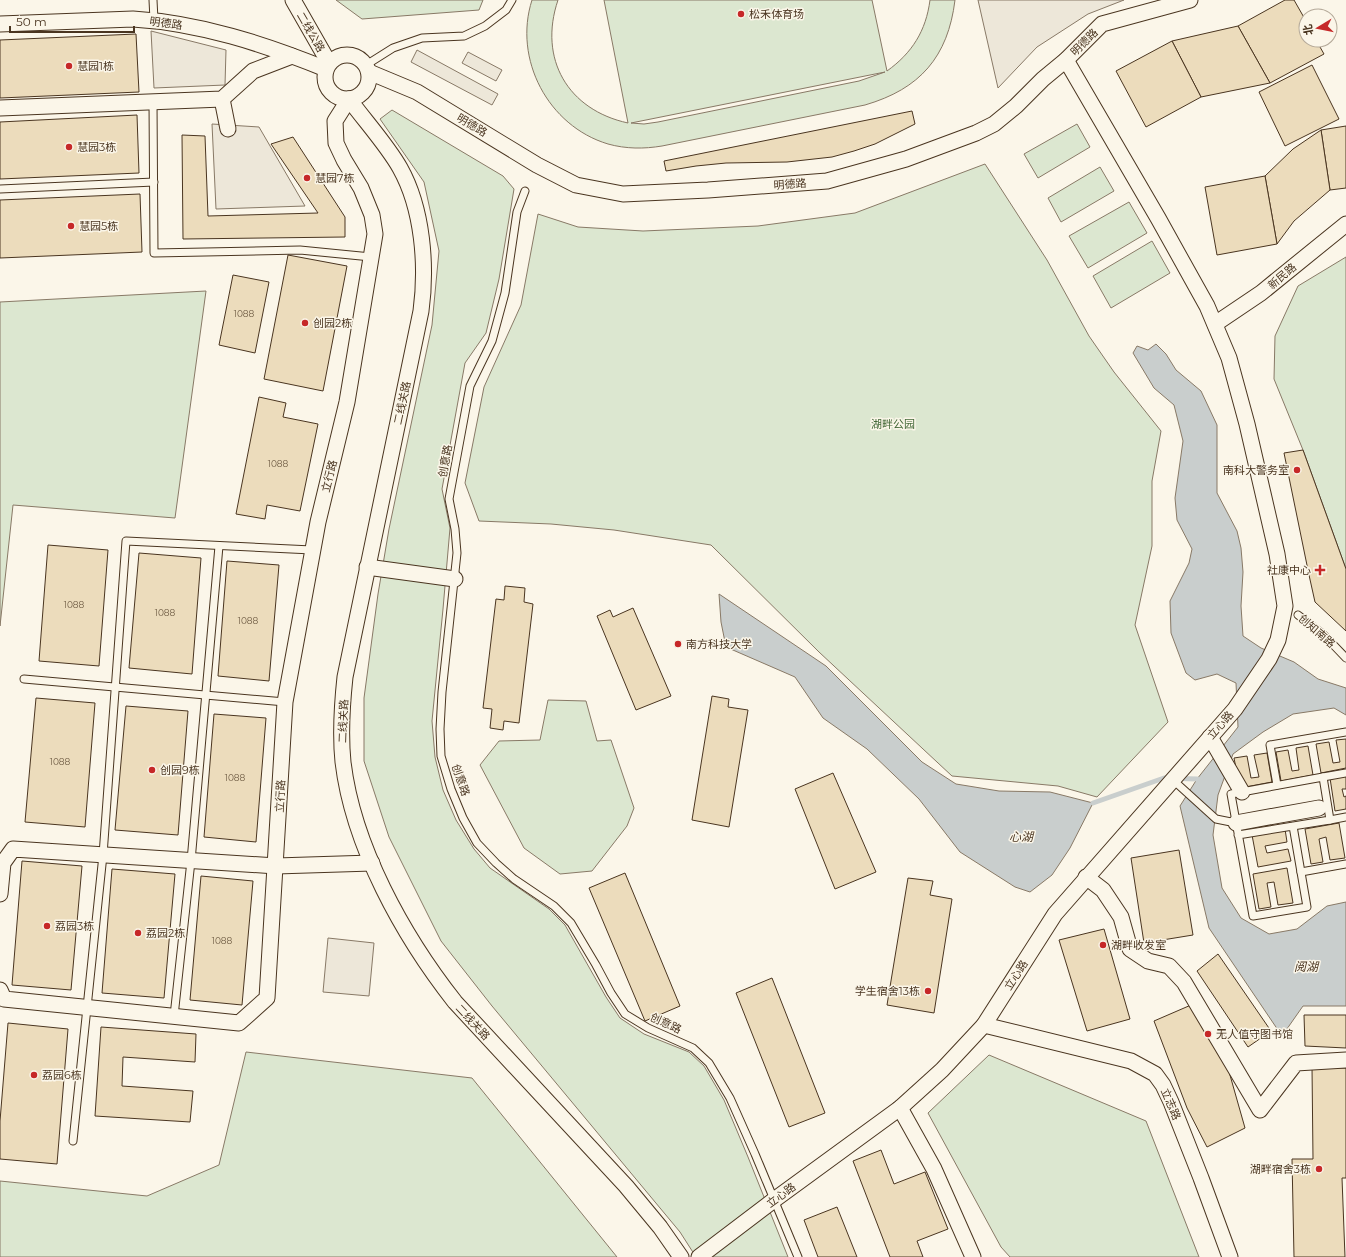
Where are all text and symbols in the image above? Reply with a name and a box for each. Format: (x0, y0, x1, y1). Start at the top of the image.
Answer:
place label: 松禾体育场 (749, 7, 804, 21)
scale bar (10, 8, 134, 34)
north arrow (1298, 8, 1338, 48)
street label: 二线公路 (294, 9, 328, 55)
marker: 松禾体育场 (736, 9, 746, 19)
text: 50 m (16, 14, 47, 29)
street label: 明德路 (149, 14, 183, 32)
text: 北 (1300, 23, 1316, 36)
street label: 明德路 (1067, 25, 1101, 59)
place label: 慧园1栋 (77, 59, 114, 73)
marker: 慧园1栋 (64, 61, 74, 71)
street label: 明德路 (454, 111, 490, 139)
place label: 慧园3栋 (77, 140, 116, 154)
marker: 慧园3栋 (64, 142, 74, 152)
place label: 慧园7栋 (315, 171, 354, 185)
marker: 慧园7栋 (302, 173, 312, 183)
street label: 明德路 (773, 176, 807, 192)
place label: 慧园5栋 (79, 219, 118, 233)
marker: 慧园5栋 (66, 221, 76, 231)
street label: 新民路 (1265, 260, 1299, 292)
house number: 1088 (234, 308, 255, 319)
place label: 创园2栋 (313, 316, 352, 330)
marker: 创园2栋 (300, 318, 310, 328)
street label: 二线关路 (391, 380, 413, 426)
park label: 湖畔公园 (871, 417, 915, 431)
street label: 创意路 (435, 444, 455, 478)
house number: 1088 (268, 458, 289, 469)
street label: 立行路 (318, 458, 340, 494)
place label: 南科大警务室 (1223, 463, 1289, 477)
marker: 南科大警务室 (1292, 465, 1302, 475)
place label: 社康中心 (1267, 563, 1311, 577)
marker: 社康中心 (1314, 564, 1326, 576)
house number: 1088 (64, 599, 85, 610)
house number: 1088 (155, 607, 176, 618)
street label: 创知南路 (1296, 611, 1338, 651)
house number: 1088 (238, 615, 259, 626)
place label: 南方科技大学 (686, 637, 752, 651)
marker: 南方科技大学 (673, 639, 683, 649)
street label: 二线关路 (335, 699, 351, 743)
street label: 立心路 (1204, 708, 1236, 742)
house number: 1088 (50, 756, 71, 767)
street label: 创意路 (449, 762, 473, 798)
place label: 创园9栋 (160, 763, 200, 777)
marker: 创园9栋 (147, 765, 157, 775)
house number: 1088 (225, 772, 246, 783)
street label: 立行路 (272, 779, 288, 813)
water label: 心湖 (1009, 829, 1035, 844)
place label: 荔园3栋 (55, 919, 94, 933)
marker: 荔园3栋 (42, 921, 52, 931)
place label: 荔园2栋 (146, 926, 185, 940)
marker: 荔园2栋 (133, 928, 143, 938)
house number: 1088 (212, 935, 233, 946)
place label: 湖畔收发室 (1111, 938, 1166, 952)
marker: 湖畔收发室 (1098, 940, 1108, 950)
street label: 立心路 (1001, 957, 1031, 993)
water label: 阅湖 (1294, 959, 1320, 974)
place label: 学生宿舍13栋 (855, 984, 920, 998)
marker: 学生宿舍13栋 (923, 986, 933, 996)
street label: 二线关路 (453, 1001, 493, 1043)
street label: 创意路 (648, 1010, 684, 1036)
place label: 无人值守图书馆 (1216, 1027, 1293, 1041)
marker: 无人值守图书馆 (1203, 1029, 1213, 1039)
place label: 荔园6栋 (42, 1068, 82, 1082)
marker: 荔园6栋 (29, 1070, 39, 1080)
street label: 立志路 (1158, 1086, 1184, 1122)
place label: 湖畔宿舍3栋 (1250, 1162, 1311, 1176)
marker: 湖畔宿舍3栋 (1314, 1164, 1324, 1174)
street label: 立心路 (764, 1180, 798, 1210)

